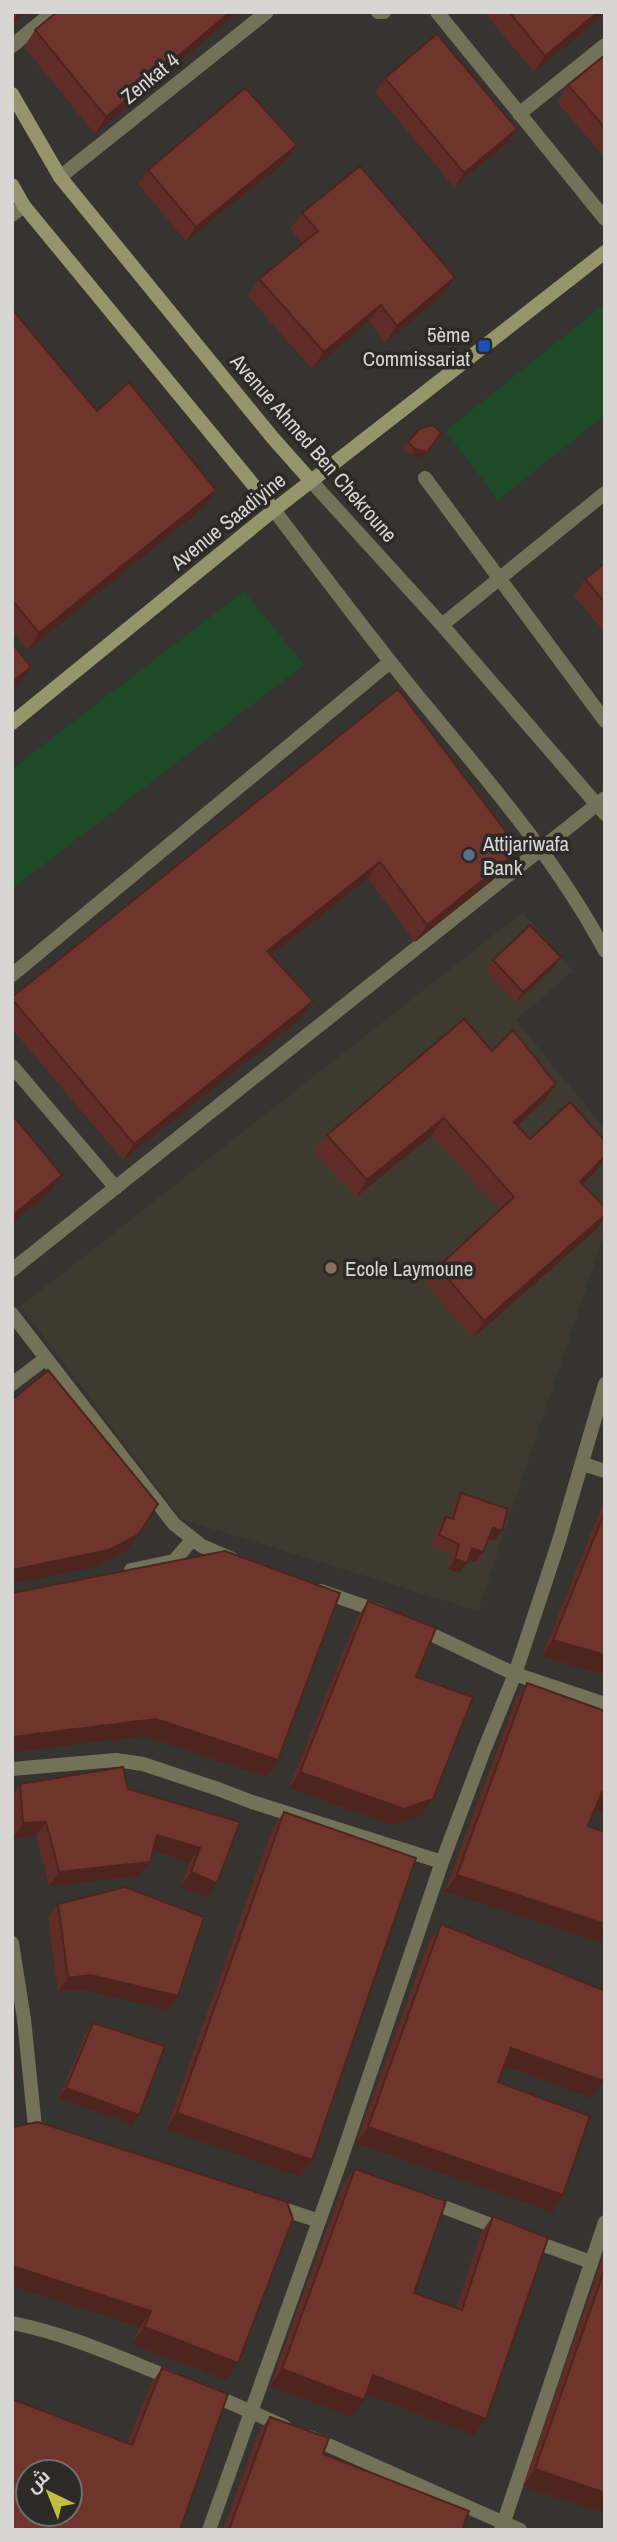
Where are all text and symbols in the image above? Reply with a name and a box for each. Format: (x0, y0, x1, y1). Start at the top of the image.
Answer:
street label: Zenkat 4 (115, 45, 185, 110)
place label: 5ème Commissariat (363, 320, 470, 373)
marker: 5ème Commissariat (476, 338, 492, 354)
street label: Avenue Ahmed Ben Chekroune (223, 347, 404, 548)
street label: Avenue Saadiyine (164, 466, 292, 577)
place label: Attijariwafa Bank (482, 829, 570, 882)
marker: Attijariwafa Bank (461, 847, 477, 863)
place label: Ecole Laymoune (345, 1254, 473, 1283)
marker: Ecole Laymoune (323, 1260, 339, 1276)
north arrow (14, 2458, 84, 2528)
text: ش (20, 2463, 55, 2498)

